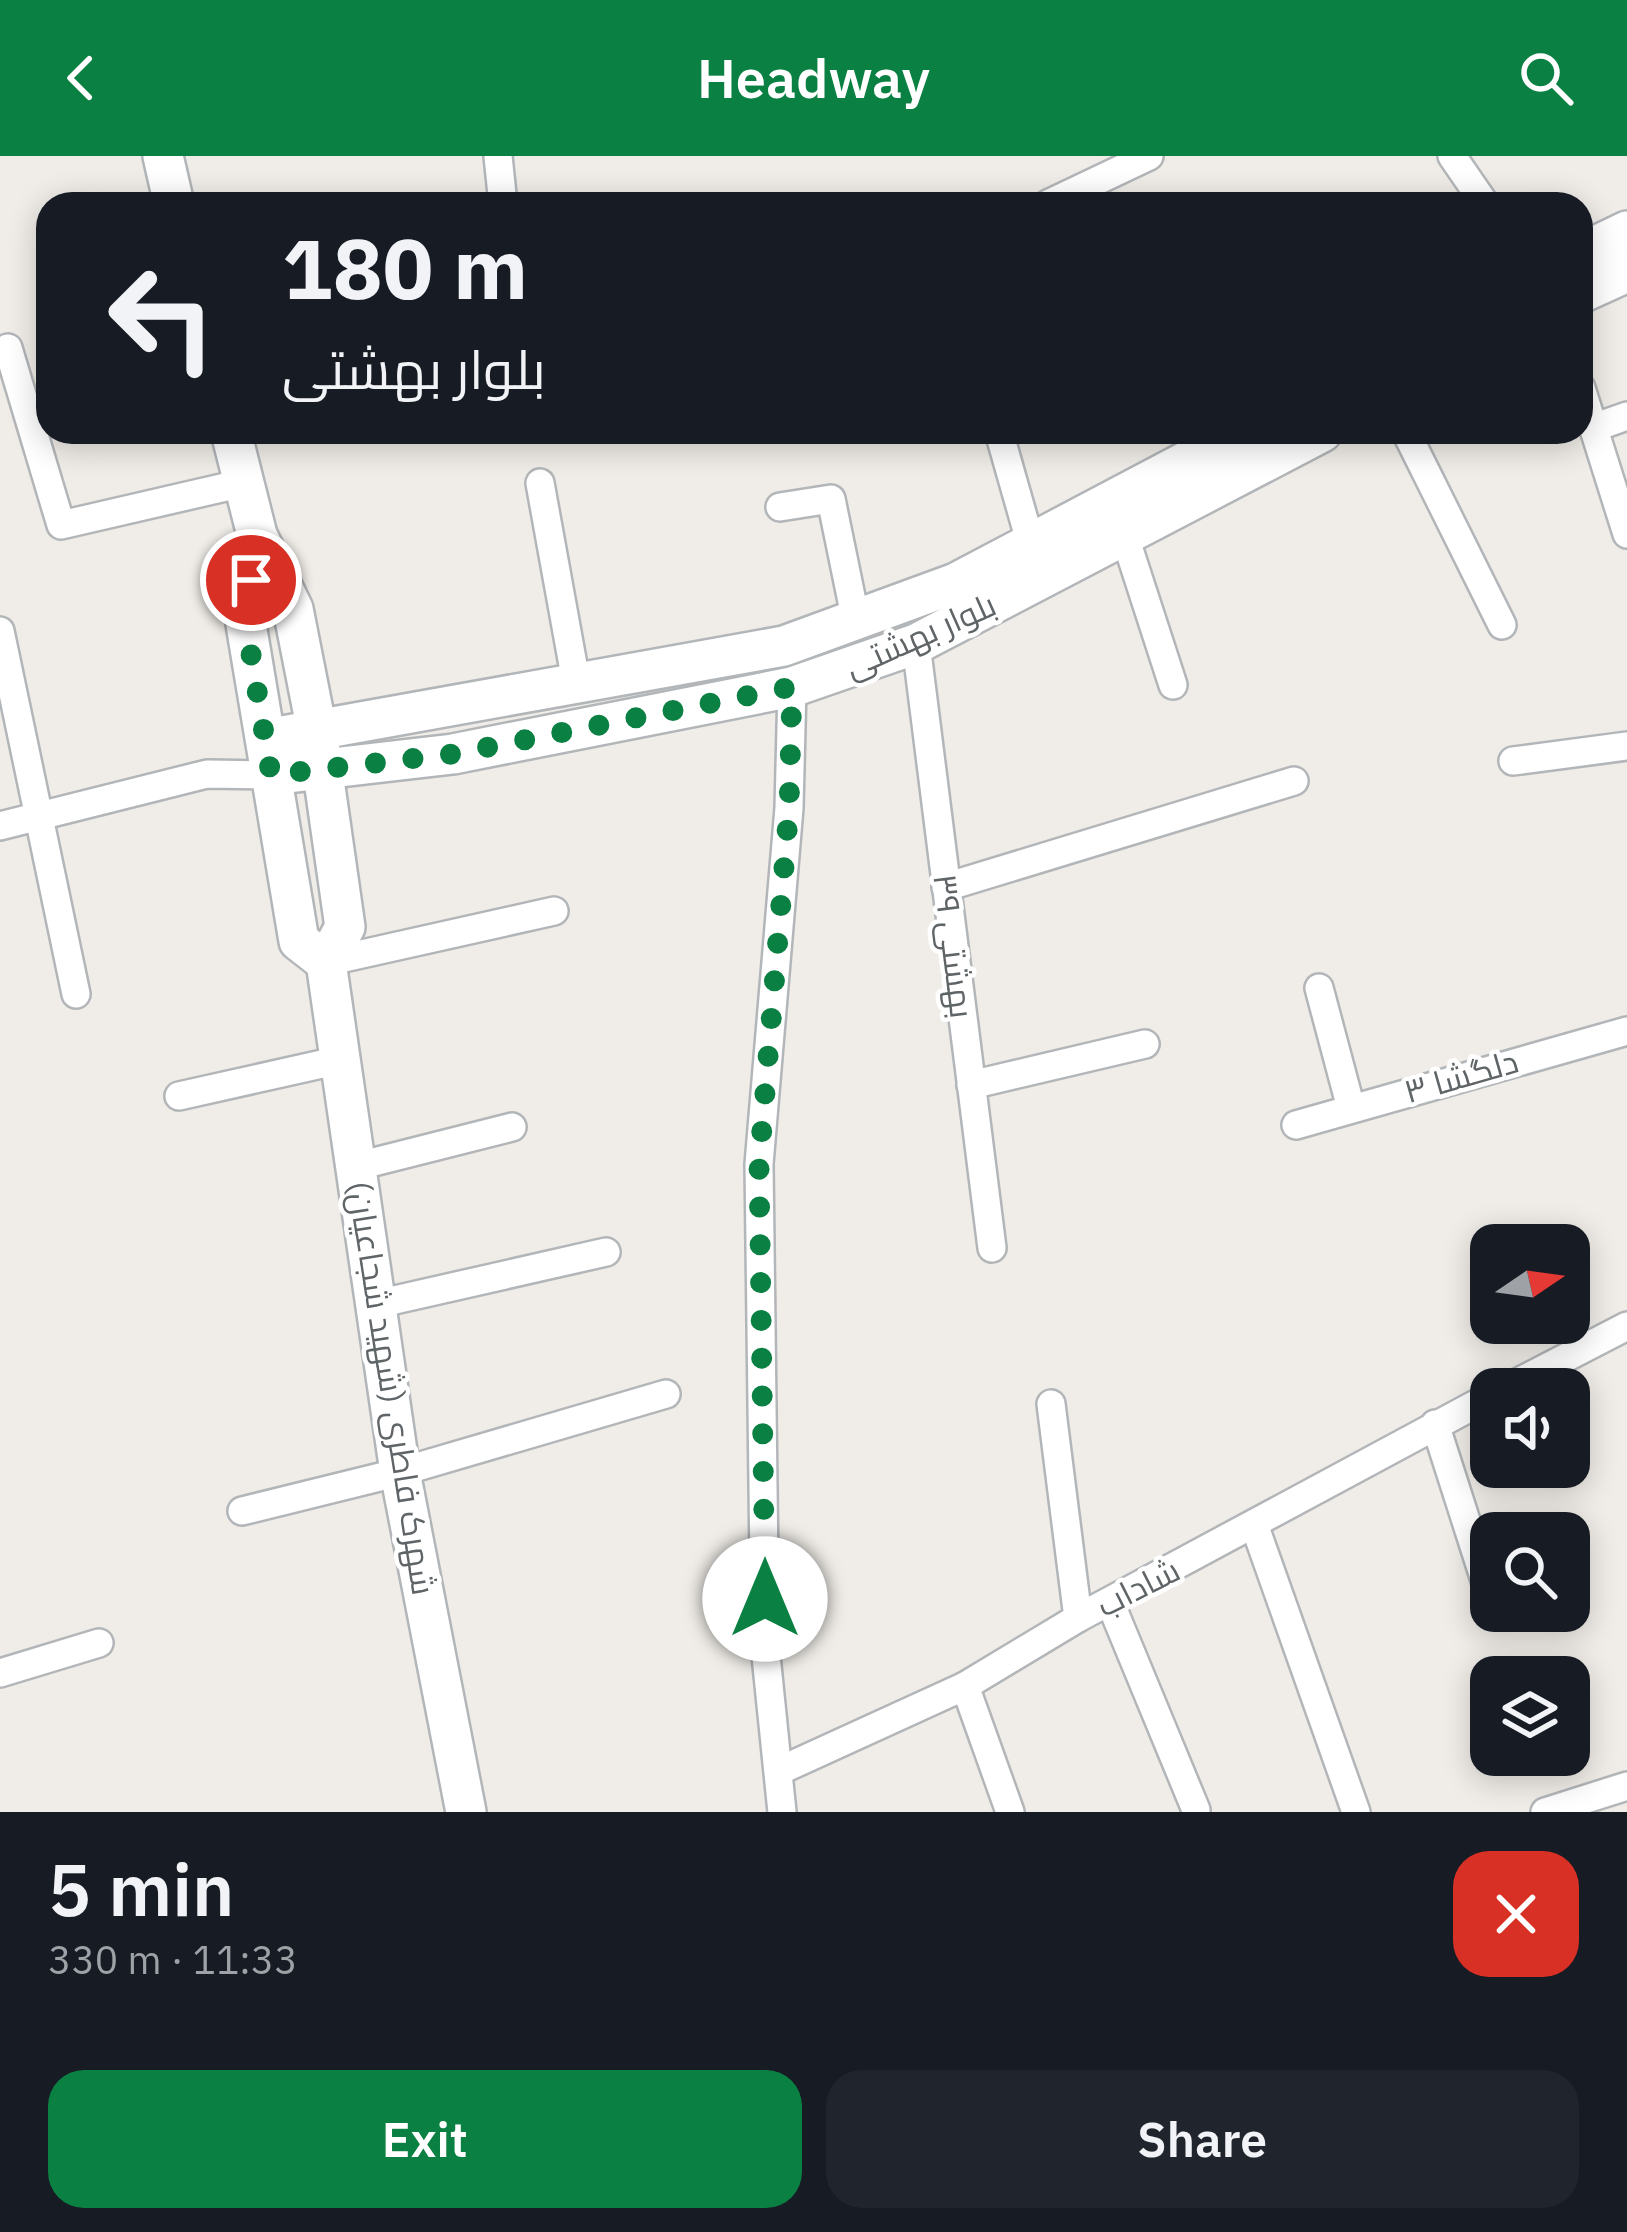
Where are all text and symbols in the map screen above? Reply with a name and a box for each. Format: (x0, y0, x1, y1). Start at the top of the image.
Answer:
text: Headway (697, 43, 930, 113)
icon: back (48, 45, 114, 111)
icon: search (1513, 45, 1579, 111)
text: 180 m (282, 213, 528, 322)
icon: left (84, 240, 240, 396)
text: بلوار بهشتی (282, 334, 546, 404)
pin (200, 529, 302, 631)
icon: arrive (218, 547, 284, 613)
street label: بلوار بهشتی (837, 582, 1002, 687)
street label: بهشتی ۳۹ (924, 871, 985, 1021)
street label: دلگشا ۳ (1399, 1039, 1523, 1112)
street label: شهرک فاطری (شهید شجاعیان) (339, 1178, 446, 1598)
north arrow (1470, 1224, 1590, 1344)
map controls (1470, 1224, 1590, 1776)
button: sound (1470, 1368, 1590, 1488)
button: search (1470, 1512, 1590, 1632)
position arrow (702, 1536, 828, 1662)
street label: شاداب (1089, 1547, 1187, 1626)
button: layers (1470, 1656, 1590, 1776)
text: 5 min (48, 1842, 234, 1936)
button: close (1453, 1851, 1579, 1977)
text: 330 m · 11:33 (48, 1934, 298, 1985)
button: Exit (48, 2070, 802, 2208)
button: Share (826, 2070, 1579, 2208)

